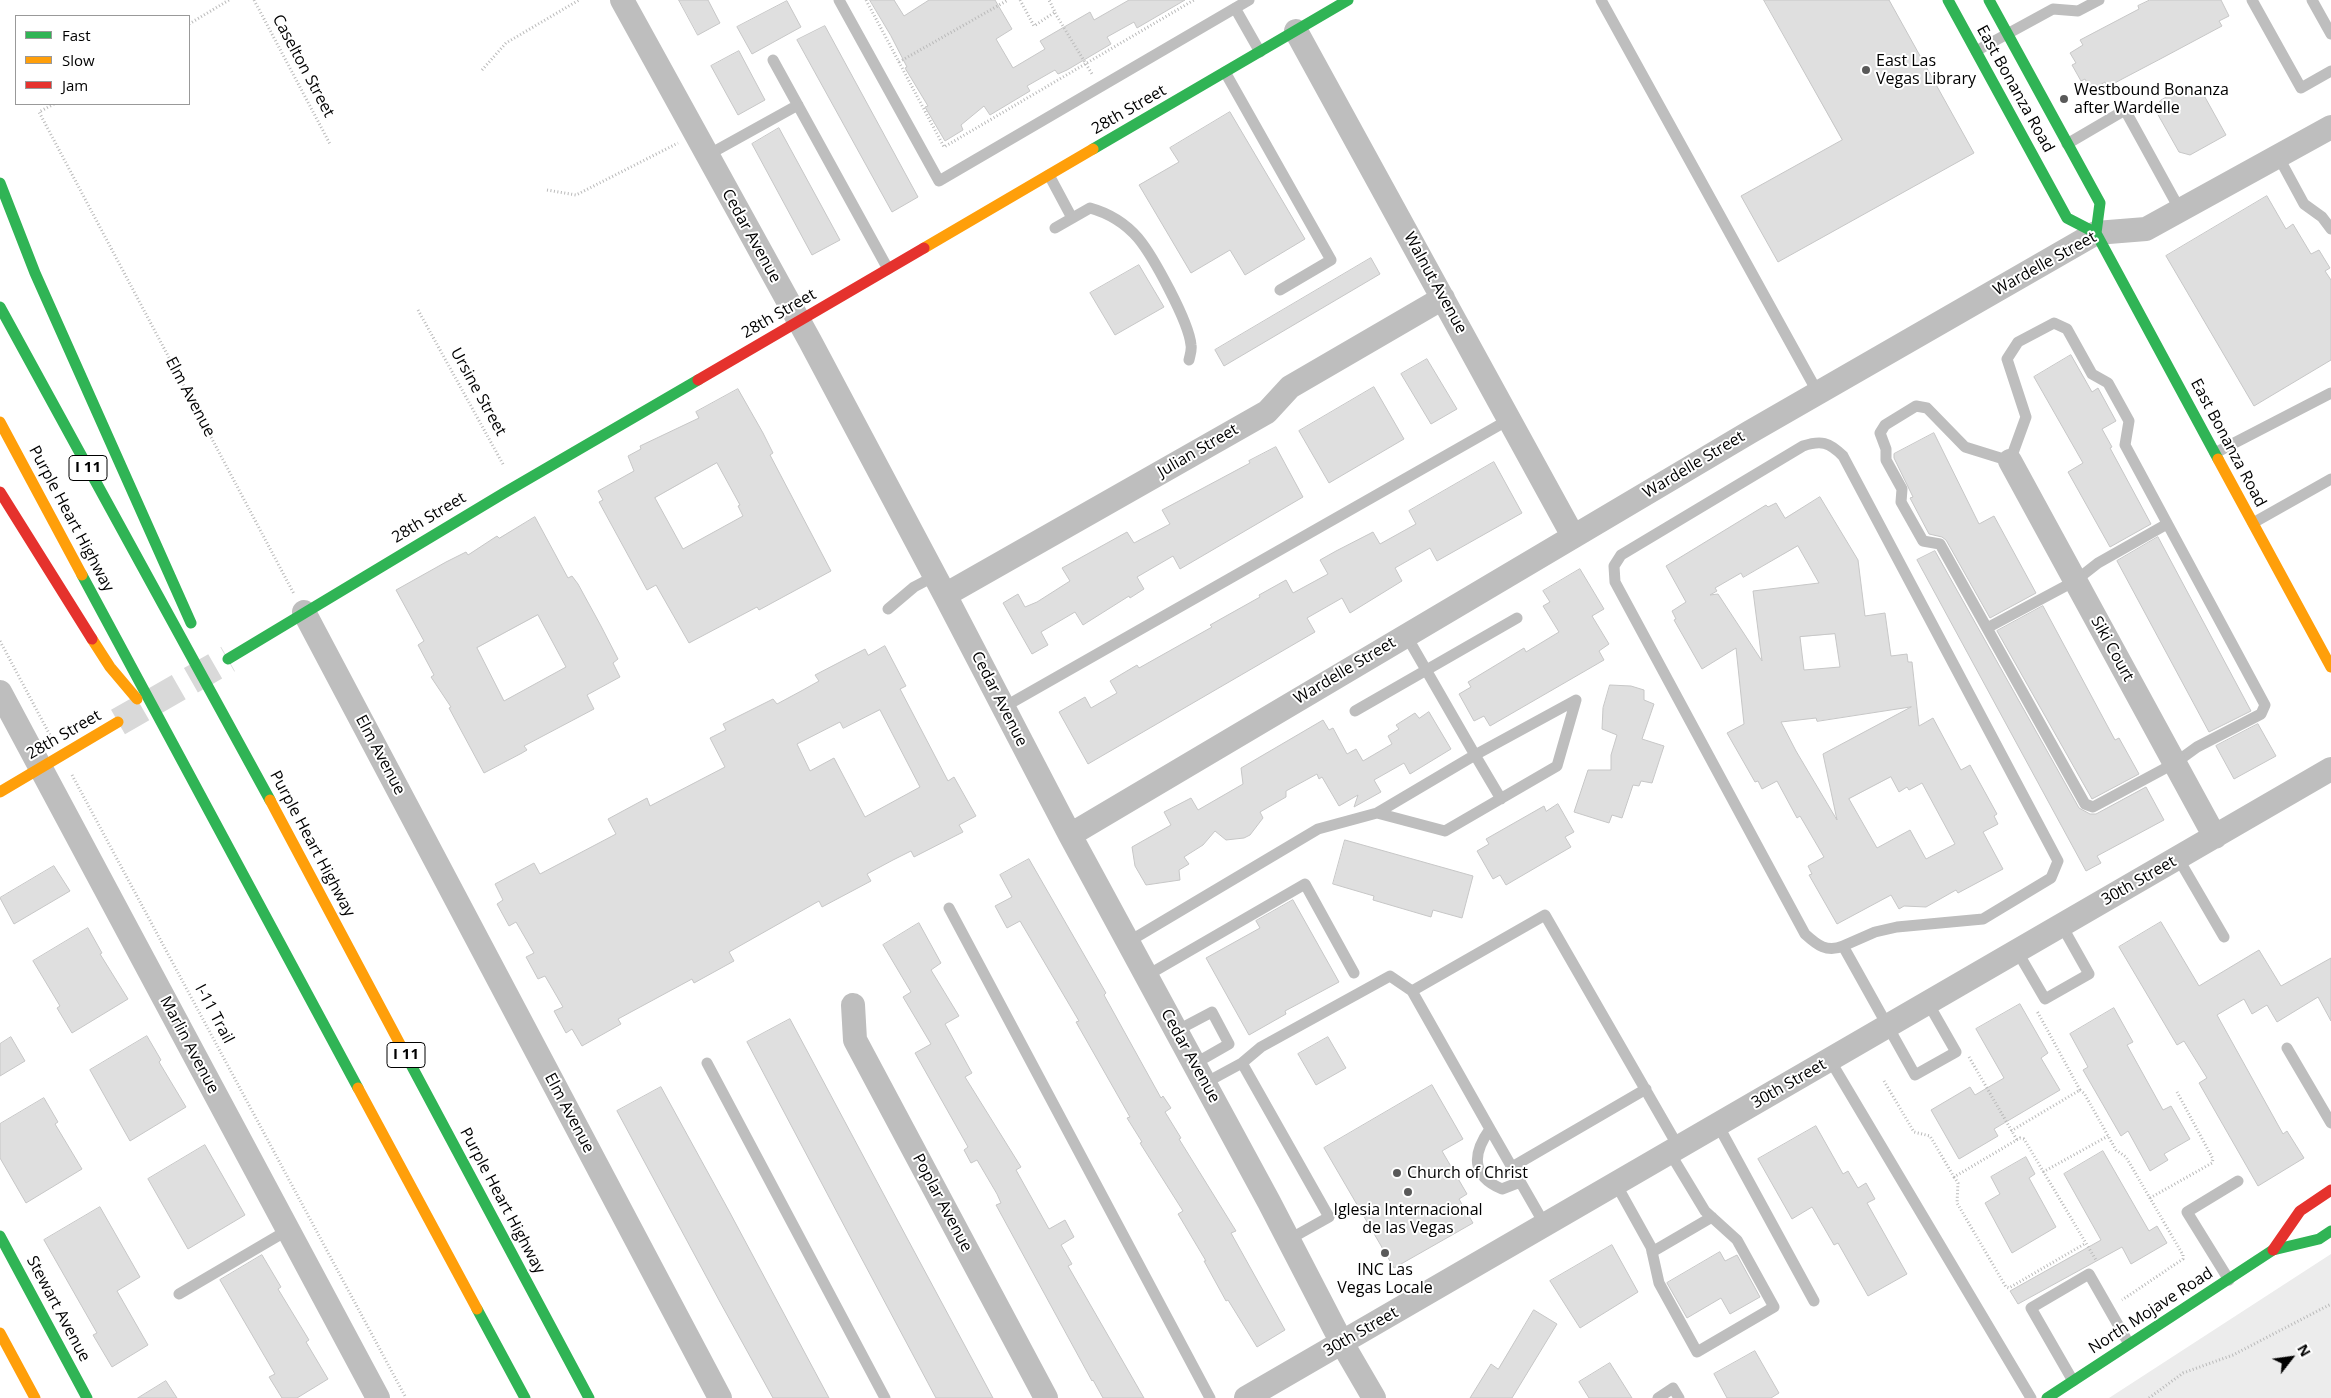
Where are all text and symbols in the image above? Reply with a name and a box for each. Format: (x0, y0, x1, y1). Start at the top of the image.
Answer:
street label: Caselton Street (268, 11, 338, 121)
legend (15, 15, 190, 105)
street label: East Bonanza Road (1972, 22, 2058, 156)
text: Fast (62, 25, 91, 45)
text: Slow (62, 50, 95, 70)
place label: East Las Vegas Library (1876, 51, 1976, 89)
marker: East Las Vegas Library (1860, 64, 1872, 76)
text: Jam (62, 75, 88, 95)
place label: Westbound Bonanza after Wardelle (2074, 80, 2229, 118)
street label: 28th Street (1088, 81, 1170, 139)
marker: Westbound Bonanza after Wardelle (2058, 93, 2070, 105)
street label: Cedar Avenue (717, 186, 785, 286)
street label: Wardelle Street (1990, 228, 2100, 300)
street label: Walnut Avenue (1399, 229, 1471, 337)
street label: 28th Street (738, 285, 820, 343)
street label: Ursine Street (446, 345, 510, 439)
street label: Elm Avenue (161, 354, 219, 440)
street label: East Bonanza Road (2186, 376, 2270, 510)
street label: Julian Street (1154, 420, 1242, 482)
street label: Wardelle Street (1640, 427, 1748, 503)
street label: Purple Heart Highway (24, 443, 118, 595)
road number: I 11 (69, 456, 107, 480)
street label: 28th Street (389, 488, 469, 548)
street label: Siki Court (2086, 613, 2138, 685)
street label: Wardelle Street (1291, 633, 1399, 709)
street label: Cedar Avenue (967, 648, 1031, 750)
street label: 28th Street (23, 706, 105, 764)
street label: Elm Avenue (351, 712, 409, 798)
street label: Purple Heart Highway (265, 768, 359, 920)
street label: 30th Street (2098, 852, 2180, 910)
street label: I-11 Trail (190, 981, 238, 1047)
street label: Marlin Avenue (155, 993, 223, 1097)
street label: Cedar Avenue (1156, 1006, 1224, 1106)
road number: I 11 (387, 1042, 425, 1068)
street label: 30th Street (1748, 1055, 1830, 1113)
street label: Elm Avenue (540, 1070, 598, 1156)
street label: Purple Heart Highway (455, 1125, 549, 1277)
street label: Poplar Avenue (908, 1151, 976, 1255)
place label: Church of Christ (1407, 1163, 1528, 1183)
marker: Church of Christ (1391, 1167, 1403, 1179)
marker: Iglesia Internacional de las Vegas (1402, 1186, 1414, 1198)
place label: Iglesia Internacional de las Vegas (1333, 1200, 1483, 1238)
marker: INC Las Vegas Locale (1379, 1247, 1391, 1259)
street label: Stewart Avenue (22, 1253, 94, 1365)
place label: INC Las Vegas Locale (1337, 1260, 1433, 1298)
street label: North Mojave Road (2085, 1264, 2217, 1358)
street label: 30th Street (1320, 1303, 1402, 1361)
north arrow (2266, 1333, 2316, 1383)
text: N (2293, 1341, 2315, 1360)

